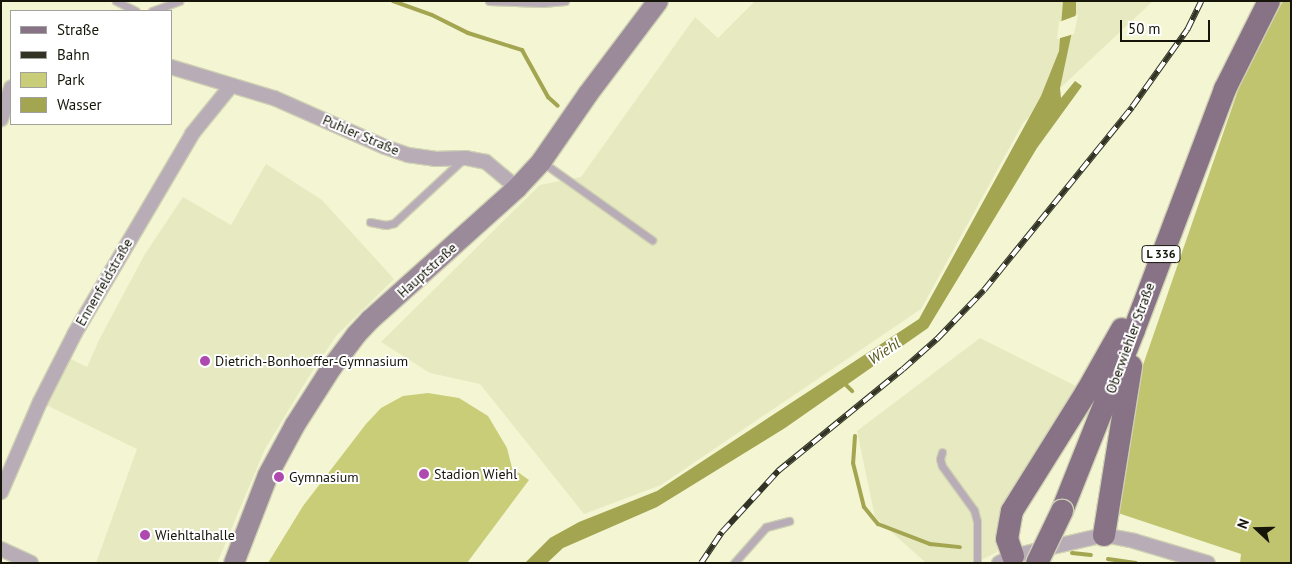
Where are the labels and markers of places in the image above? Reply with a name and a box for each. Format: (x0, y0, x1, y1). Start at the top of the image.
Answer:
place label: Dietrich-Bonhoeffer-Gymnasium (215, 353, 408, 369)
marker: Dietrich-Bonhoeffer-Gymnasium (199, 355, 211, 367)
place label: Stadion Wiehl (434, 466, 518, 482)
marker: Stadion Wiehl (418, 468, 430, 480)
place label: Gymnasium (289, 469, 359, 485)
marker: Gymnasium (273, 471, 285, 483)
place label: Wiehltalhalle (155, 527, 235, 543)
marker: Wiehltalhalle (139, 529, 151, 541)

